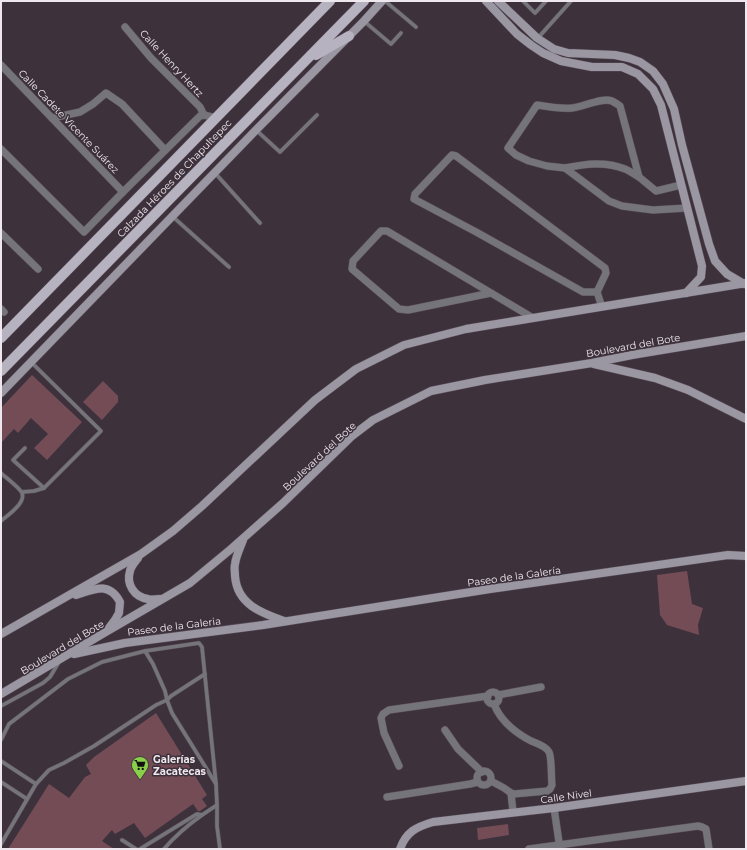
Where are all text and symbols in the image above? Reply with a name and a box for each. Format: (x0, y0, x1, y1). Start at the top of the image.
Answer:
street label: Calle Henry Hertz (137, 27, 206, 100)
street label: Calle Cadete Vicente Suárez (16, 67, 122, 176)
street label: Calzada Héroes de Chapultepec (114, 116, 235, 240)
street label: Boulevard del Bote (585, 331, 681, 360)
street label: Boulevard del Bote (280, 419, 359, 494)
street label: Paseo de la Galería (466, 563, 562, 589)
street label: Paseo de la Galeria (126, 614, 222, 639)
street label: Boulevard del Bote (18, 617, 107, 678)
place label: Galerías Zacatecas (153, 753, 207, 778)
supermarket icon: Galerías Zacatecas (130, 755, 150, 780)
street label: Calle Nivel (540, 786, 593, 807)

